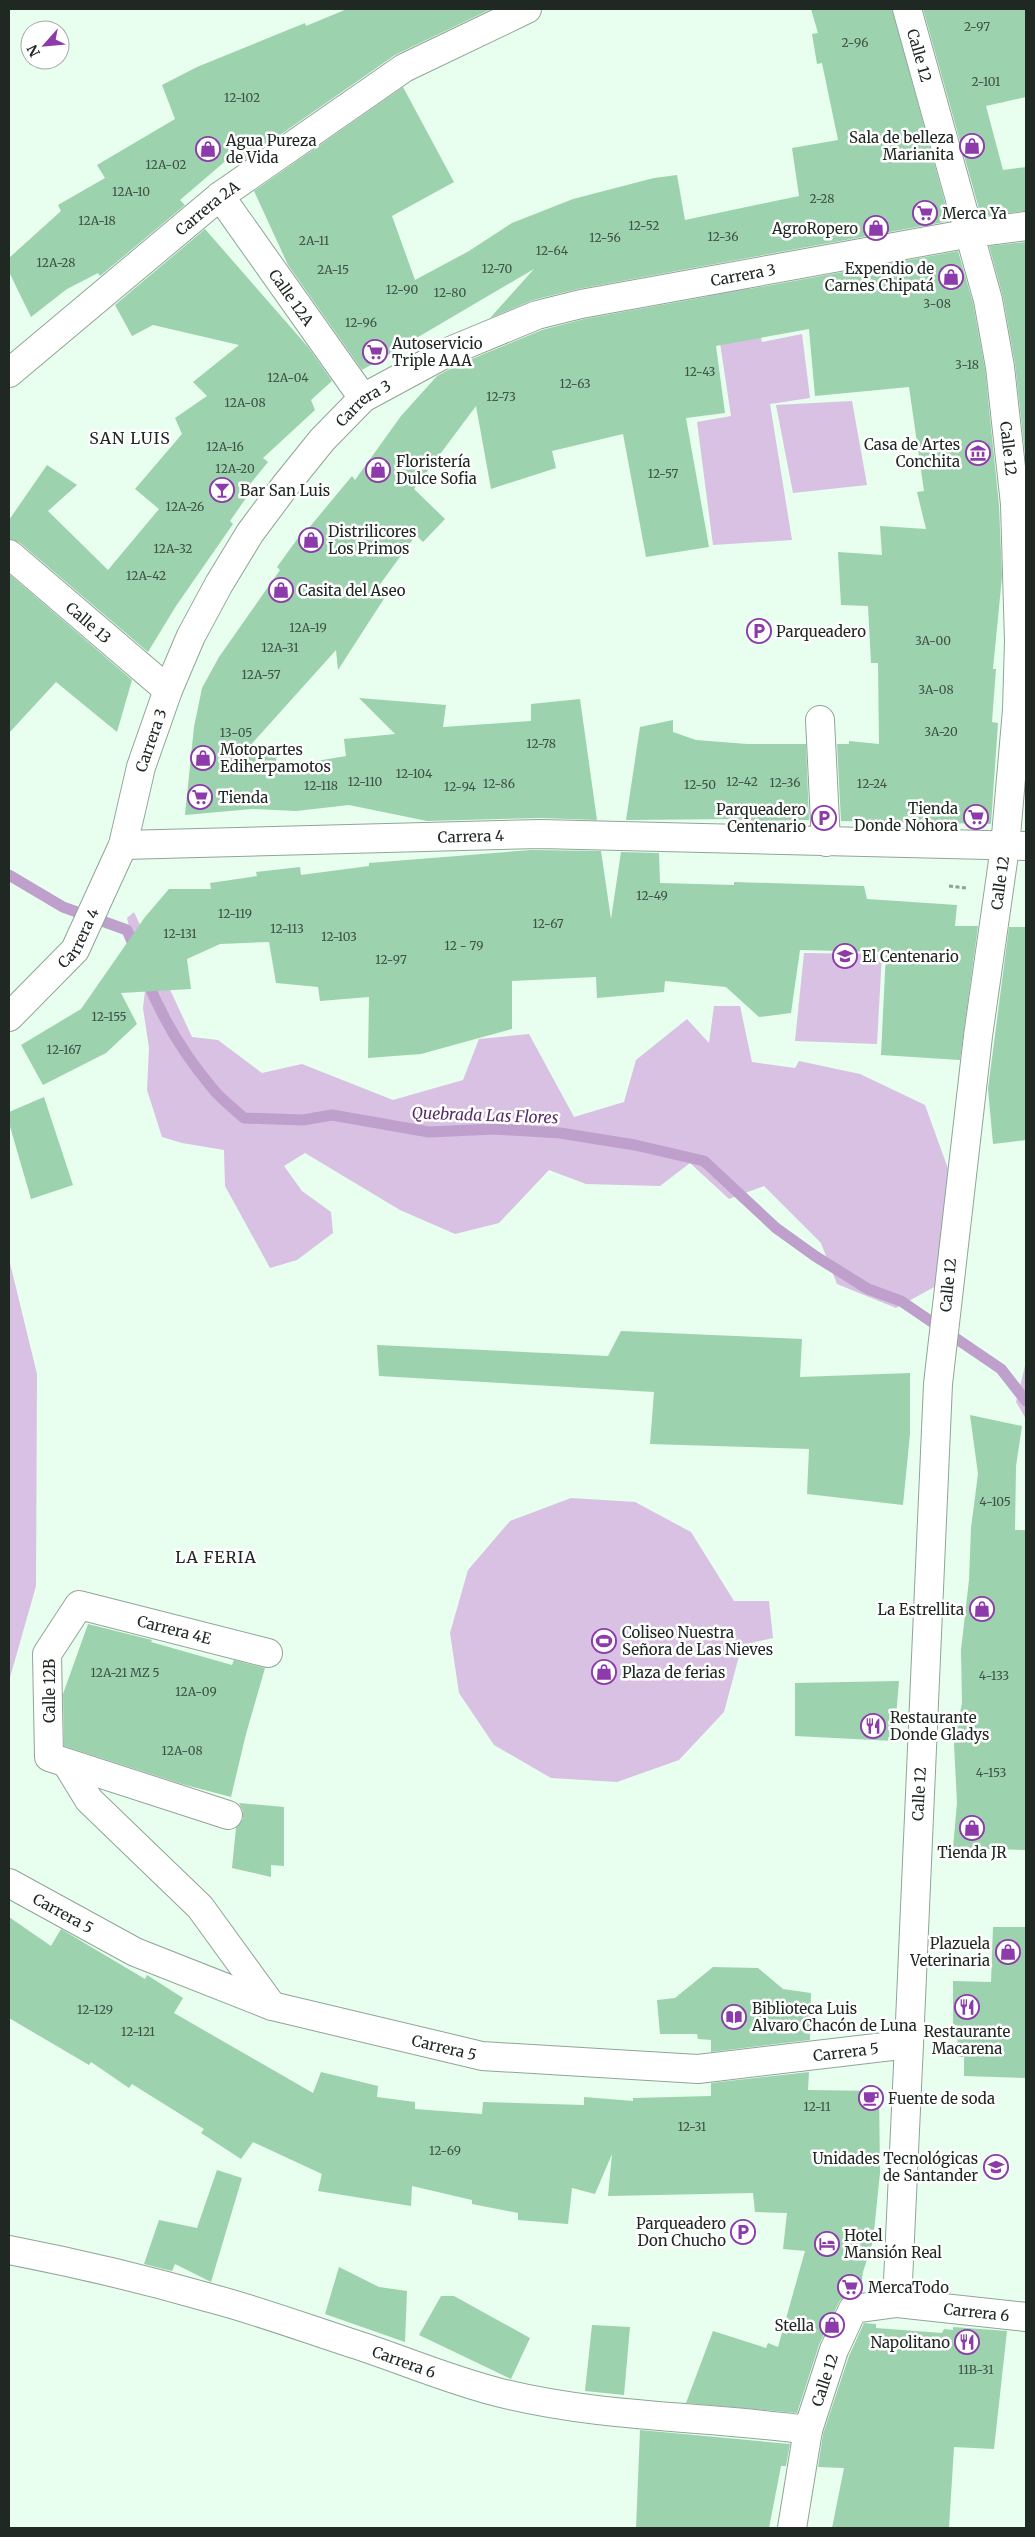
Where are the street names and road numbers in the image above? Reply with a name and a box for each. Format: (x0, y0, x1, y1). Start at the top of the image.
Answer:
street label: Calle 12 (903, 27, 936, 84)
street label: Carrera 2A (171, 176, 243, 239)
street label: Carrera 3 (709, 259, 777, 290)
street label: Calle 12A (265, 265, 318, 330)
street label: Carrera 3 (331, 375, 394, 430)
street label: Calle 12 (997, 420, 1021, 476)
street label: Calle 13 (62, 598, 115, 647)
street label: Carrera 3 (131, 706, 170, 774)
street label: Carrera 4 (437, 825, 504, 846)
street label: Calle 12 (987, 855, 1013, 911)
street label: Carrera 4 (53, 905, 102, 972)
street label: Calle 12 (936, 1257, 960, 1313)
street label: Carrera 4E (135, 1611, 214, 1648)
street label: Calle 12B (40, 1659, 59, 1723)
street label: Calle 12 (908, 1766, 930, 1822)
street label: Carrera 5 (30, 1889, 97, 1937)
street label: Carrera 5 (410, 2030, 479, 2064)
street label: Carrera 5 (812, 2038, 880, 2065)
street label: Carrera 6 (943, 2299, 1011, 2325)
street label: Carrera 6 (370, 2341, 438, 2382)
street label: Calle 12 (807, 2351, 842, 2409)

